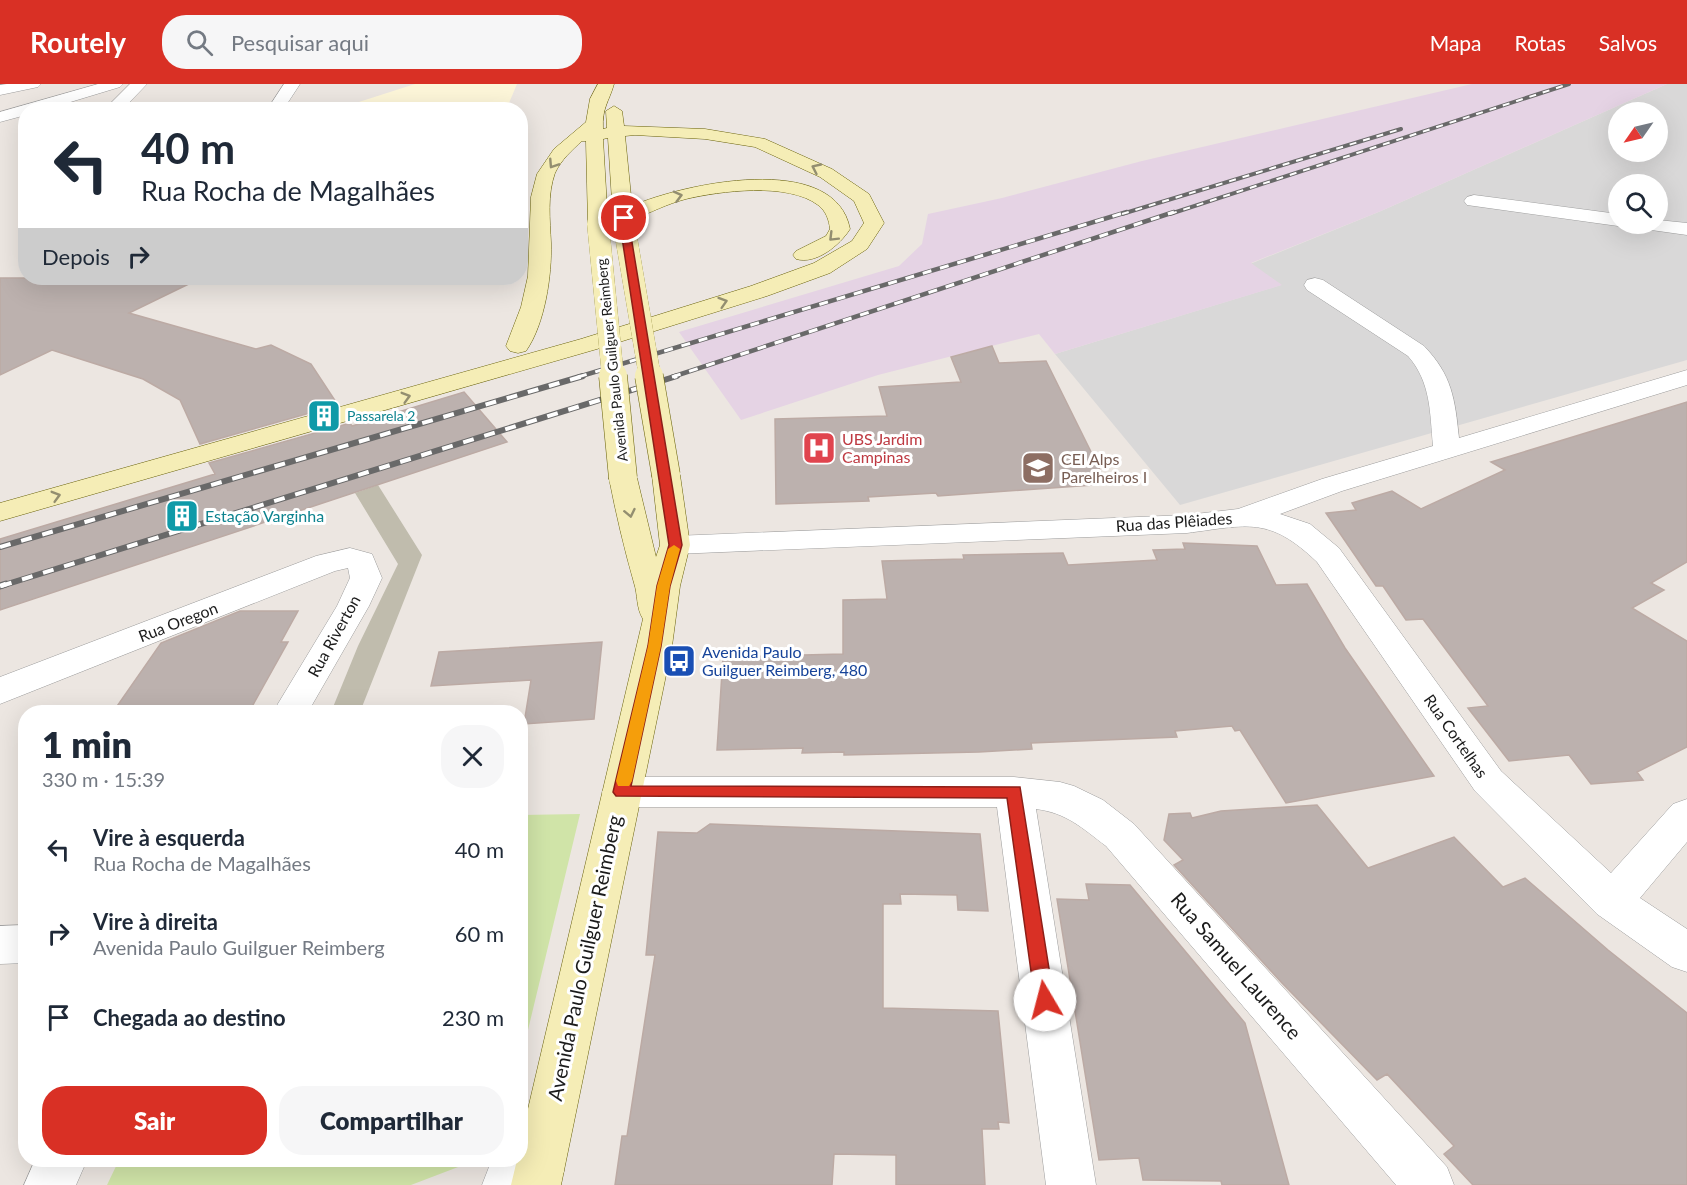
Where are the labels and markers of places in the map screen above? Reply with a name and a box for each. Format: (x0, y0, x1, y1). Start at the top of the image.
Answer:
pin (598, 192, 649, 243)
building icon: Passarela 2 (306, 398, 342, 434)
place label: Passarela 2 (347, 407, 415, 424)
place label: UBS Jardim Campinas (842, 429, 922, 466)
hospital icon: UBS Jardim Campinas (801, 430, 837, 466)
place label: CEI Alps Parelheiros I (1061, 449, 1147, 486)
school or university icon: CEI Alps Parelheiros I (1020, 450, 1056, 486)
building icon: Estação Varginha (164, 498, 200, 534)
place label: Estação Varginha (205, 506, 324, 525)
place label: Avenida Paulo Guilguer Reimberg, 480 (702, 642, 867, 679)
bus stop icon: Avenida Paulo Guilguer Reimberg, 480 (661, 643, 697, 679)

